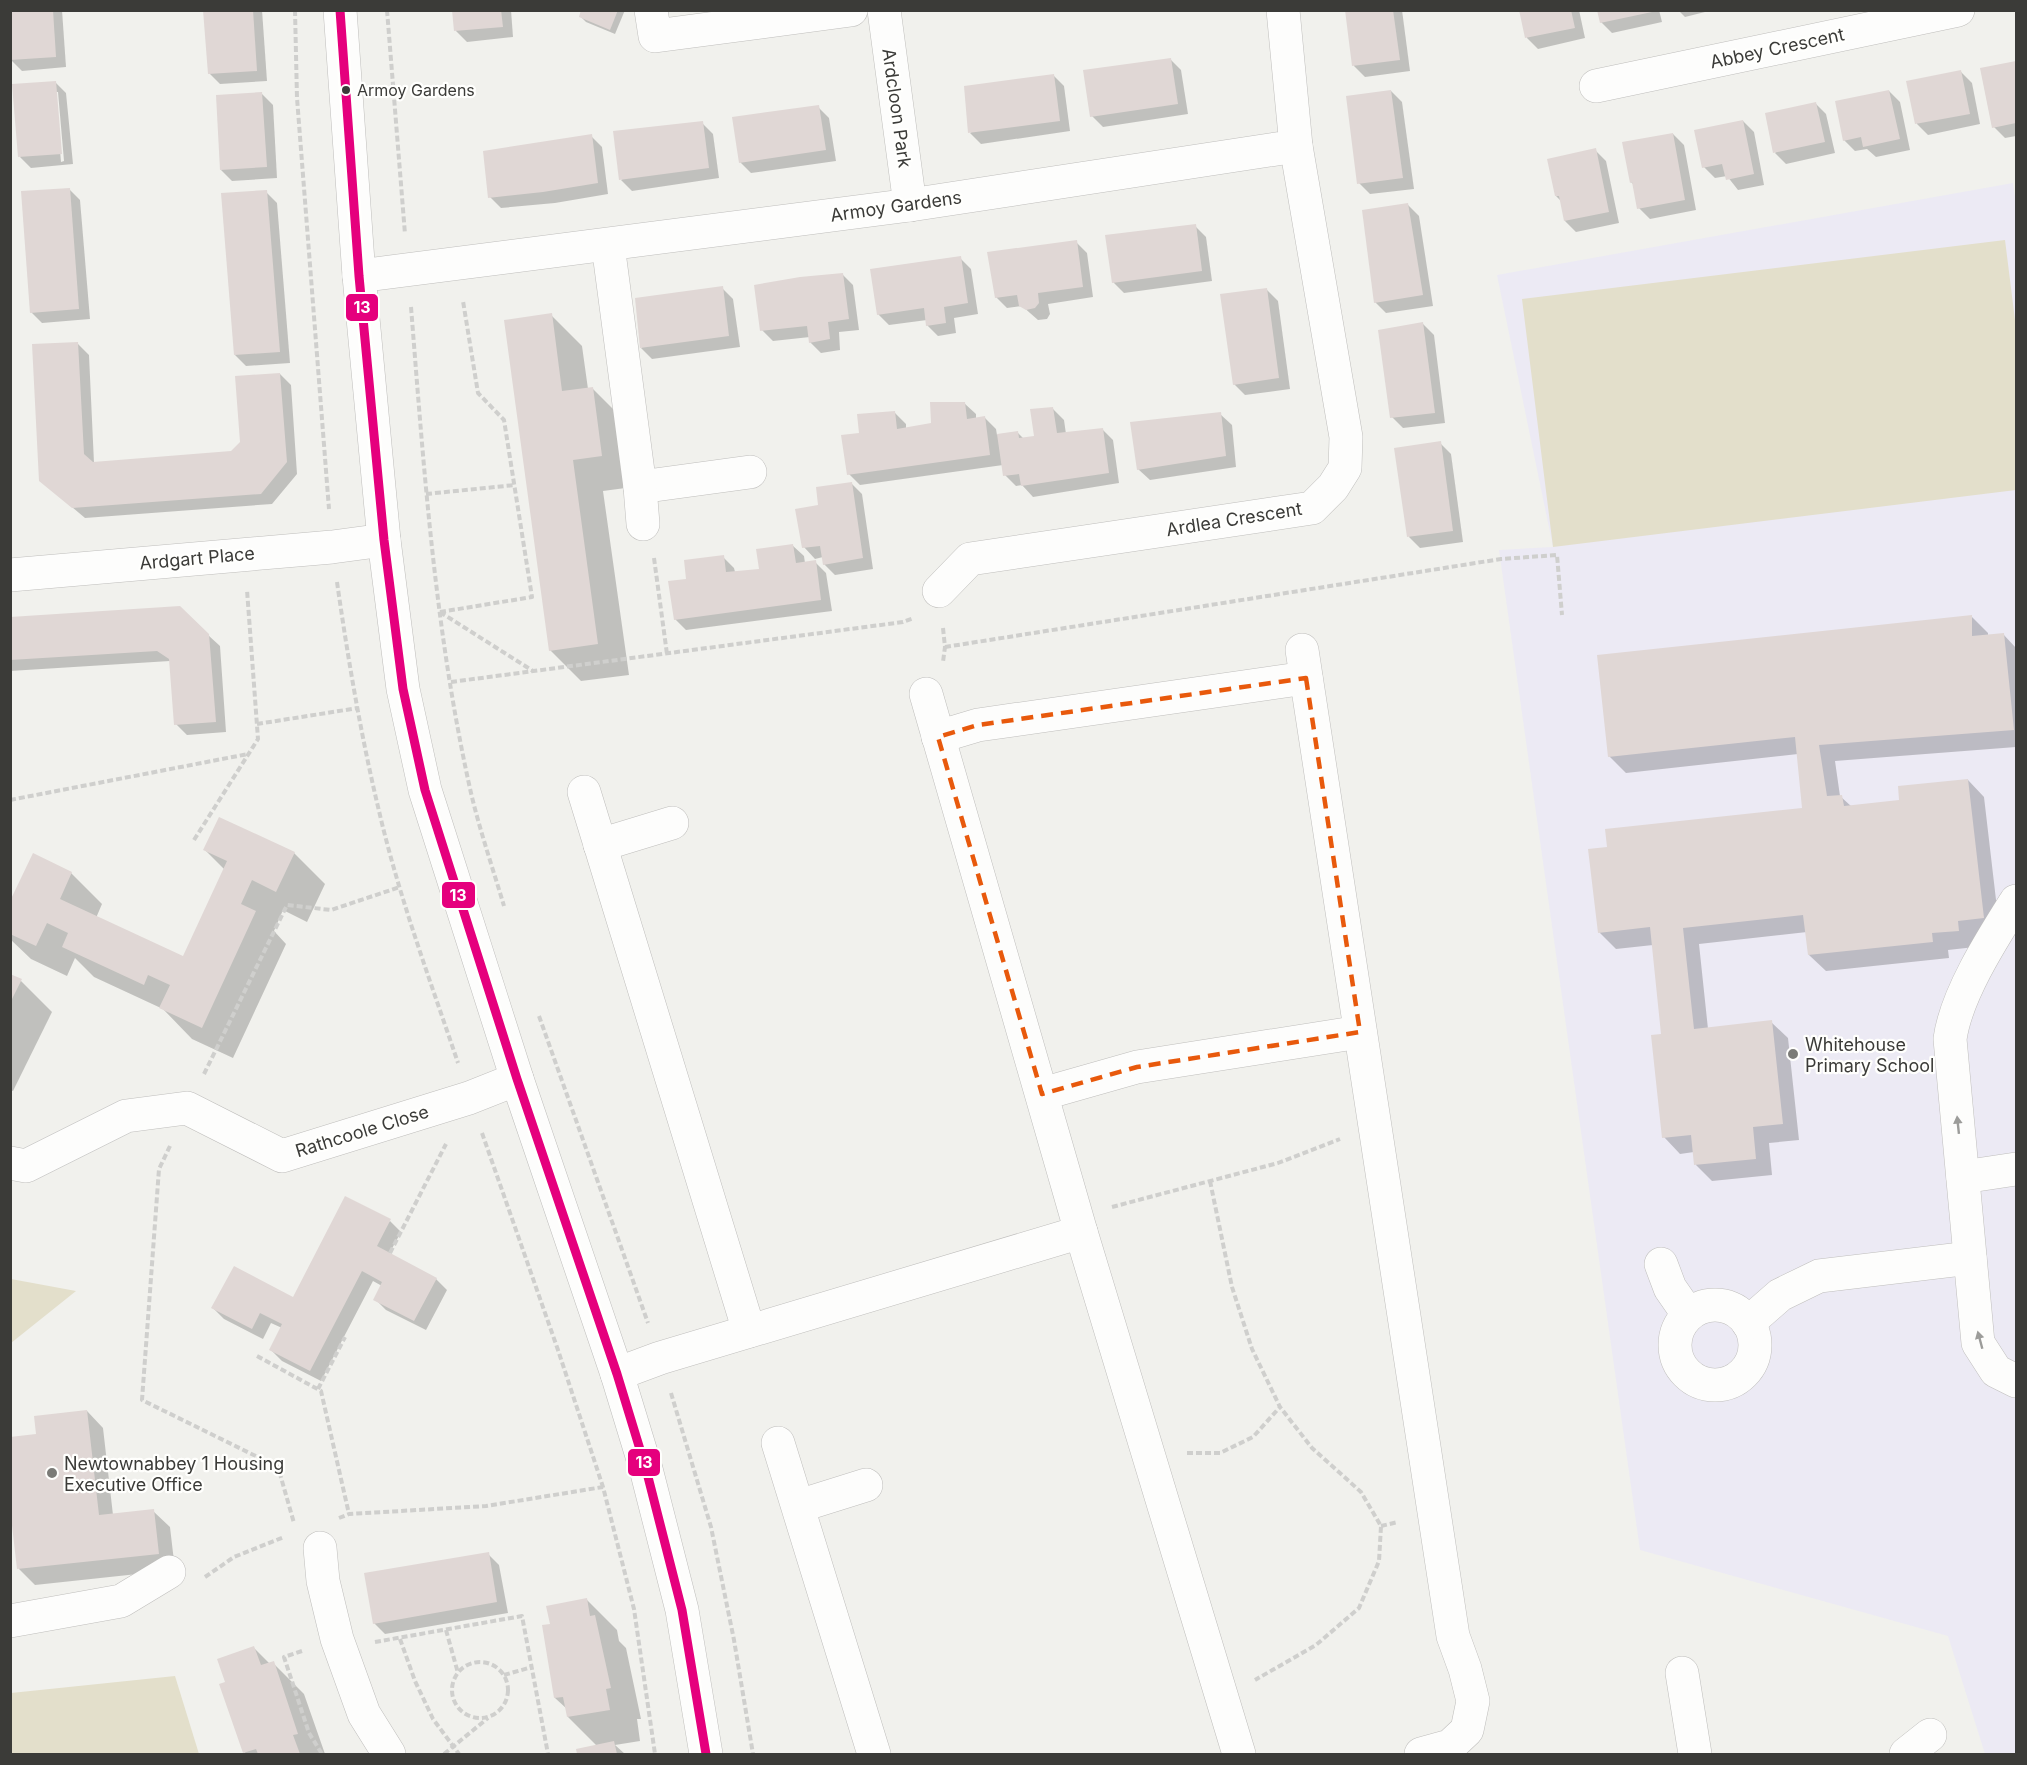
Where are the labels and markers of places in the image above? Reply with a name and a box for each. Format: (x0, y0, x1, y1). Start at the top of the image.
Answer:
place label: Armoy Gardens (357, 80, 475, 100)
marker: Armoy Gardens (340, 84, 352, 96)
place label: Whitehouse Primary School (1805, 1034, 1934, 1076)
marker: Whitehouse Primary School (1786, 1047, 1800, 1061)
place label: Newtownabbey 1 Housing Executive Office (64, 1453, 284, 1495)
marker: Newtownabbey 1 Housing Executive Office (45, 1466, 59, 1480)

